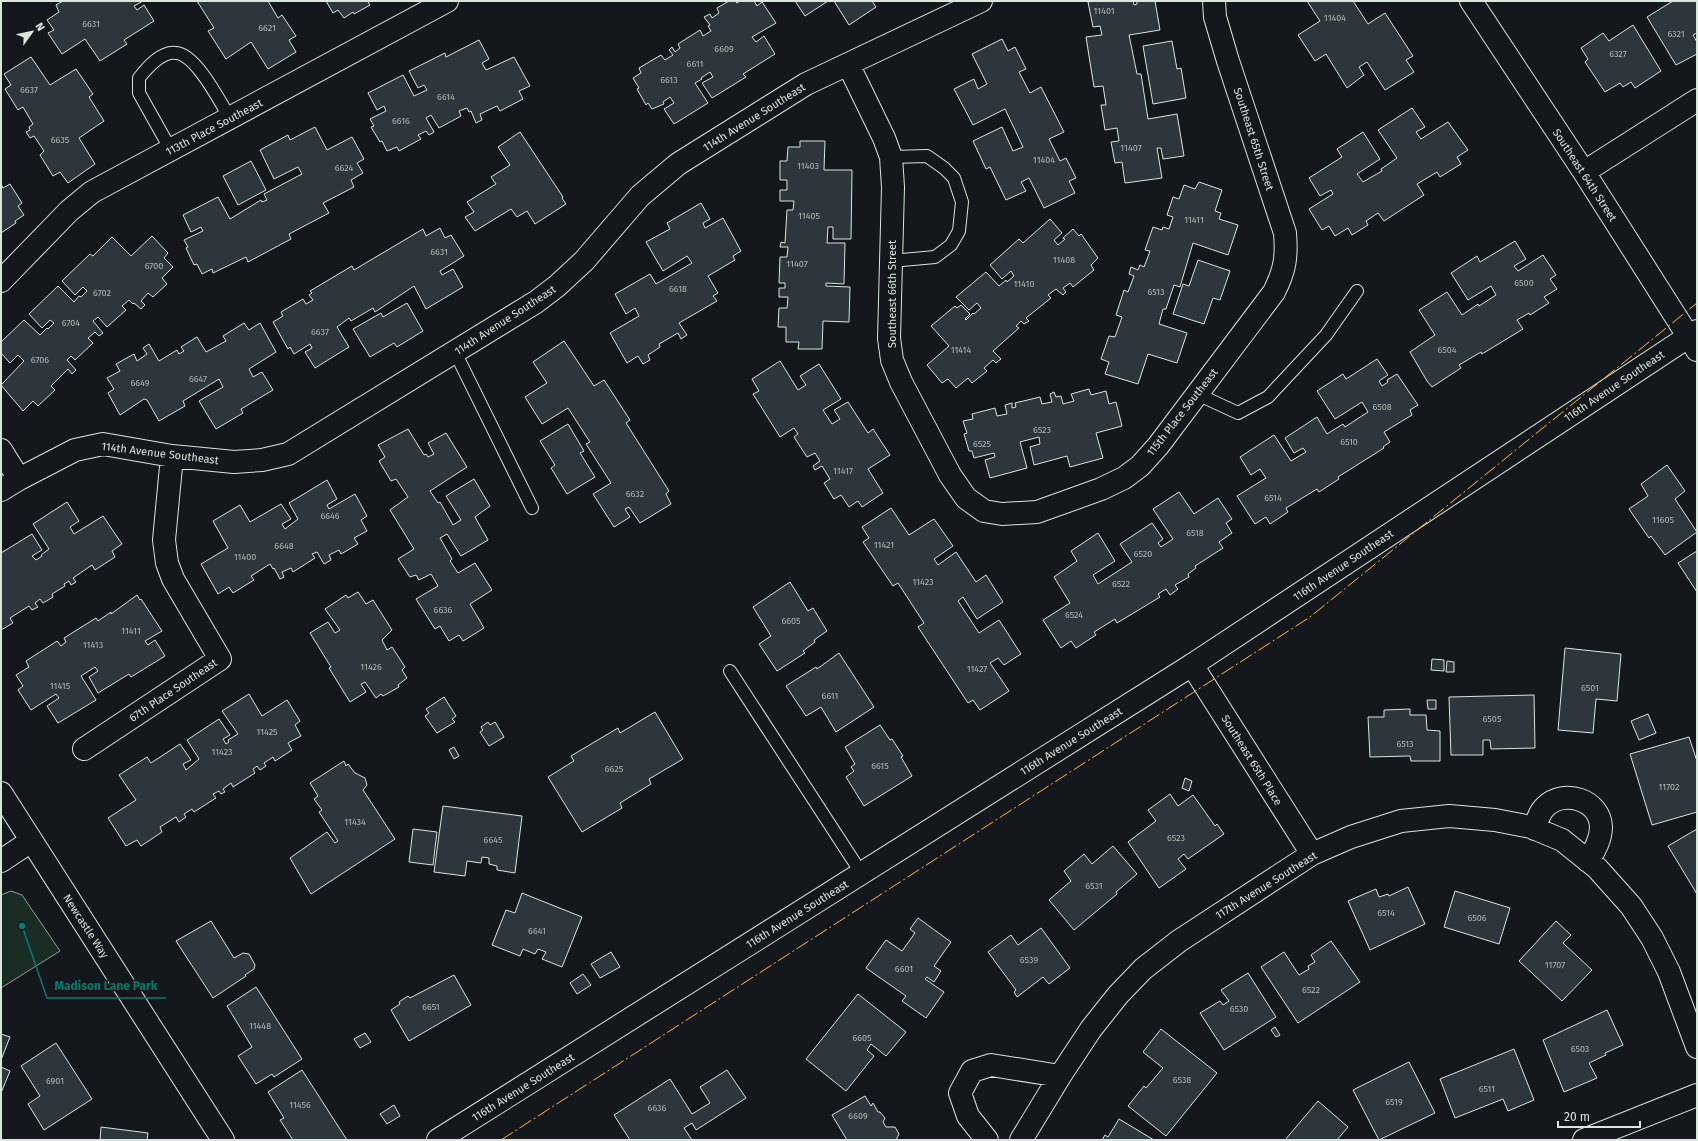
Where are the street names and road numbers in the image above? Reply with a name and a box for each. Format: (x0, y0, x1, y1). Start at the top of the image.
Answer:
street label: 114th Avenue Southeast (701, 81, 808, 154)
street label: Southeast 65th Street (1231, 86, 1276, 192)
street label: 113th Place Southeast (164, 96, 265, 158)
street label: Southeast 64th Street (1550, 126, 1619, 224)
street label: Southeast 66th Street (886, 240, 899, 348)
street label: 114th Avenue Southeast (452, 283, 558, 358)
street label: 116th Avenue Southeast (1562, 348, 1667, 425)
street label: 115th Place Southeast (1144, 366, 1221, 459)
street label: 114th Avenue Southeast (101, 440, 219, 467)
street label: 116th Avenue Southeast (1291, 527, 1396, 604)
street label: 67th Place Southeast (127, 656, 220, 725)
street label: 116th Avenue Southeast (1018, 705, 1125, 778)
street label: Southeast 65th Place (1218, 713, 1285, 808)
street label: 117th Avenue Southeast (1213, 849, 1319, 922)
street label: 116th Avenue Southeast (744, 878, 851, 951)
street label: Newcastle Way (60, 892, 111, 961)
street label: 116th Avenue Southeast (470, 1051, 577, 1124)

